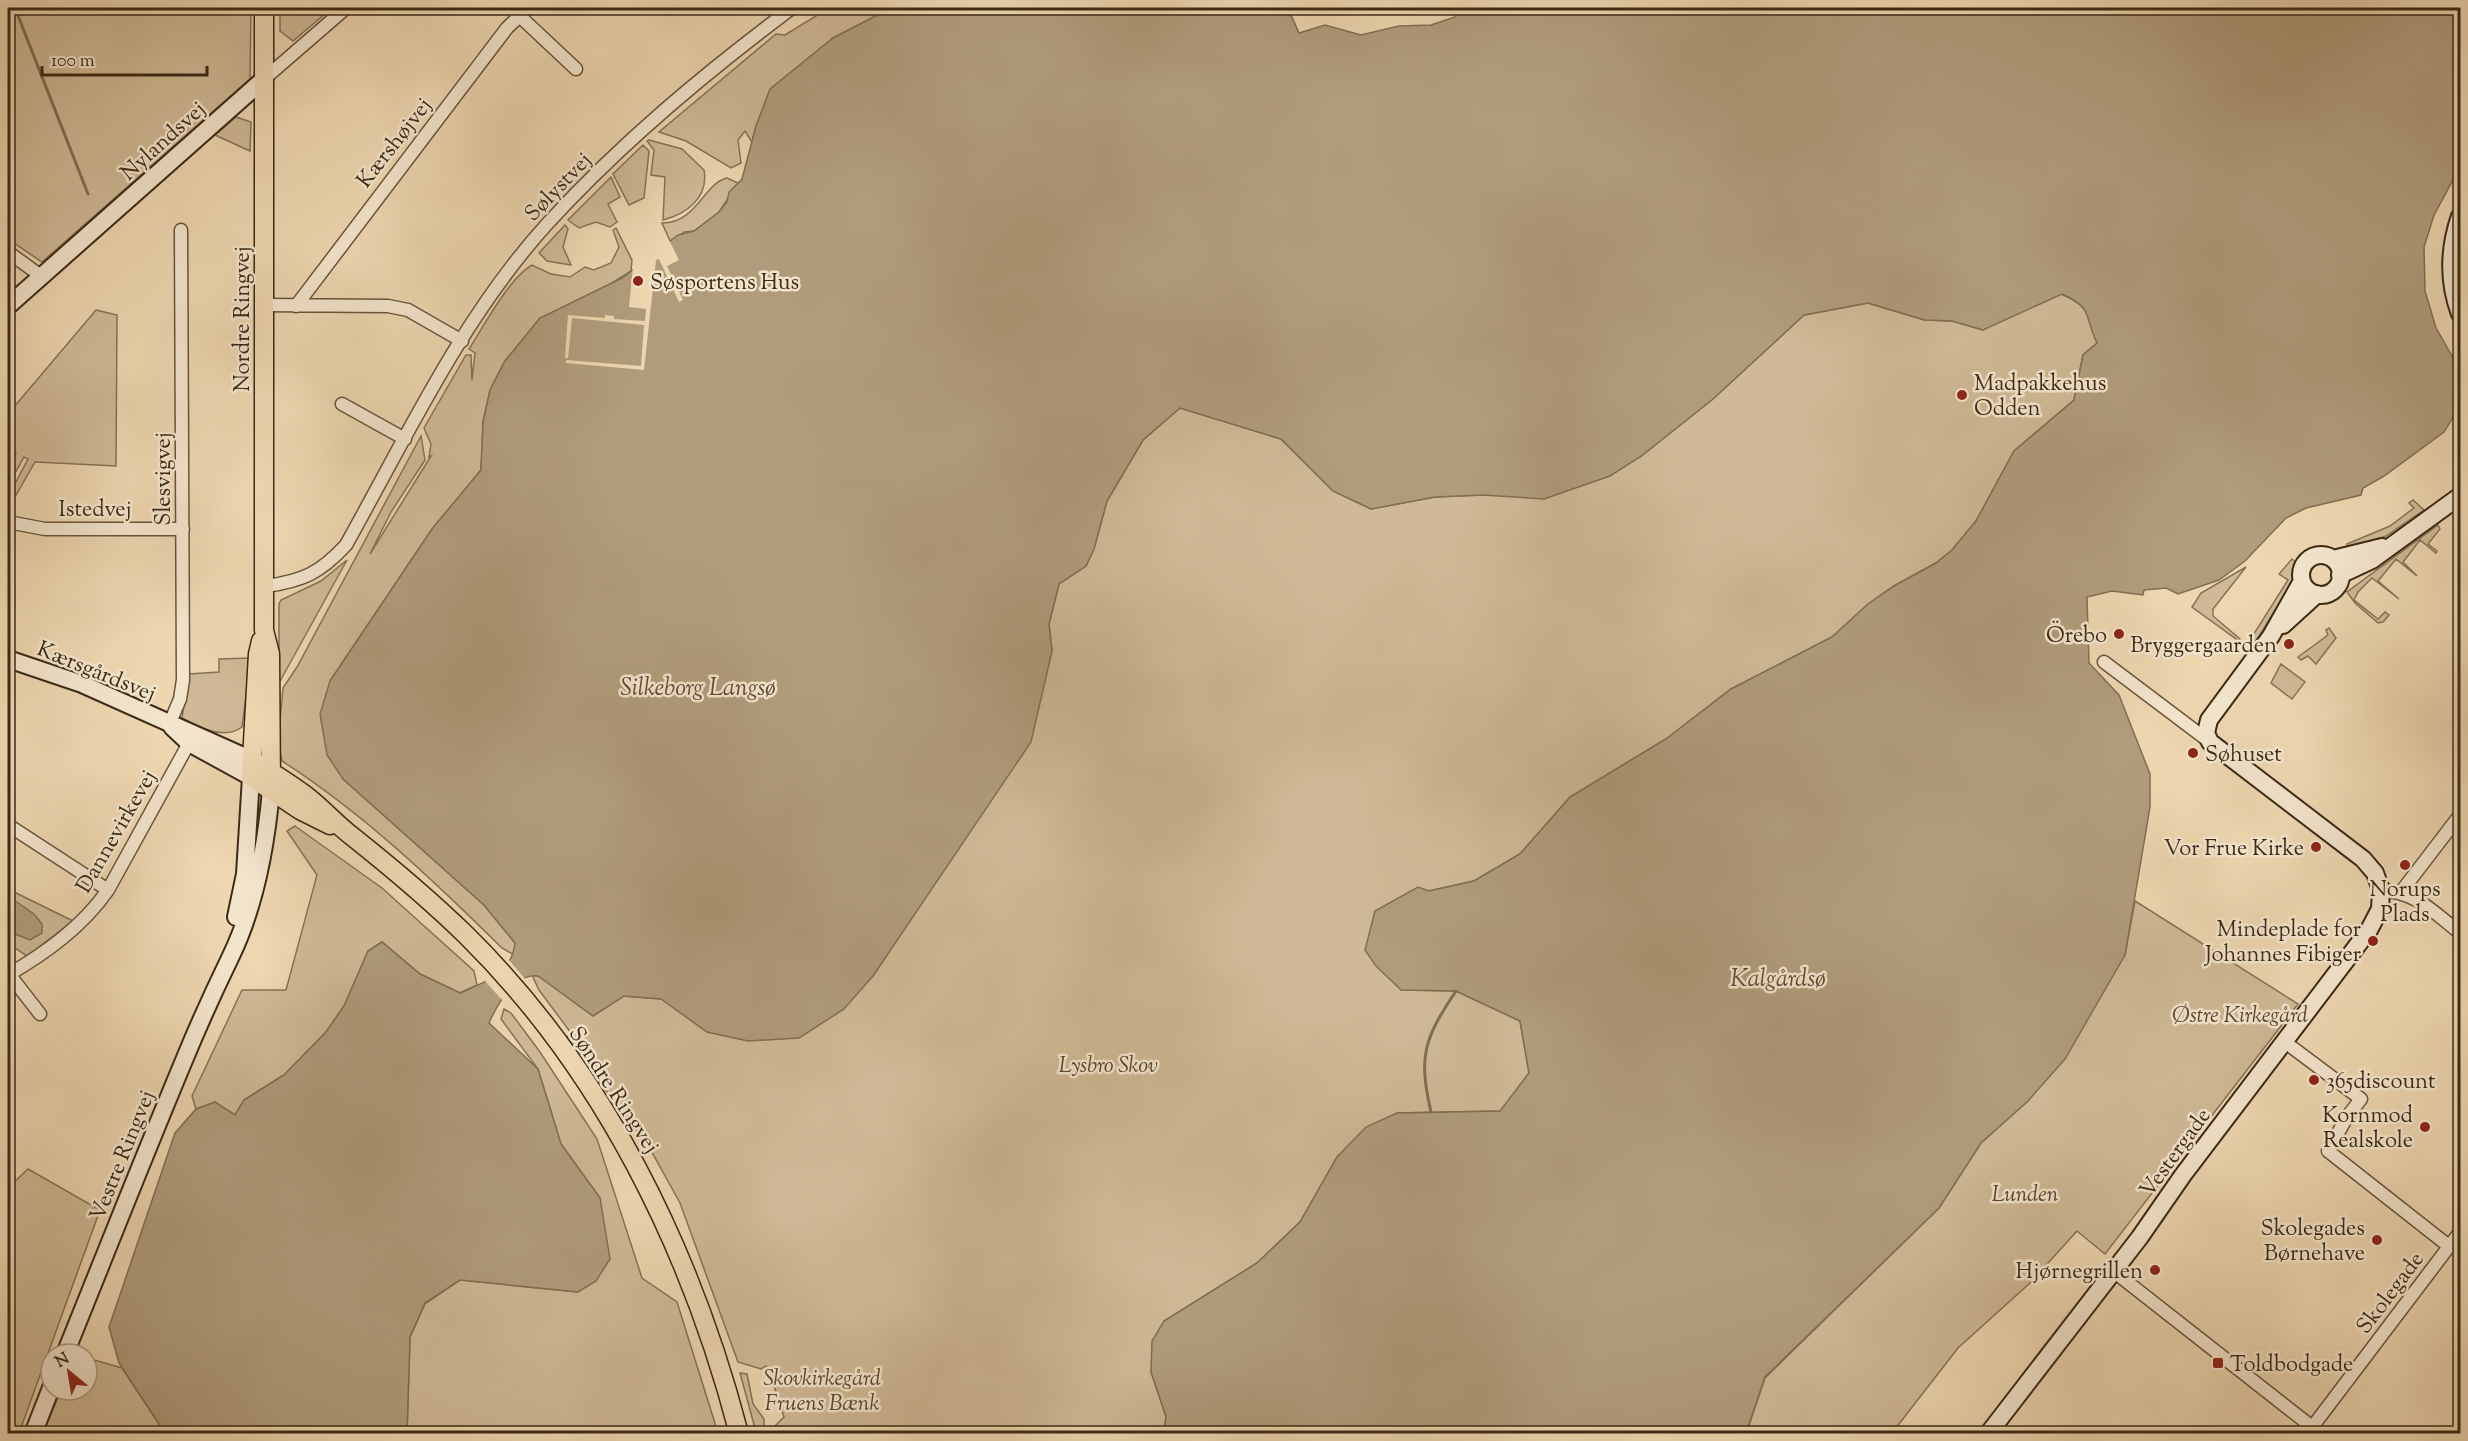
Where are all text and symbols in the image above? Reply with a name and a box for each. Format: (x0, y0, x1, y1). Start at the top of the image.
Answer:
scale bar (42, 39, 207, 77)
text: 100 m (51, 49, 95, 75)
street label: Kærshøjvej (350, 92, 441, 196)
street label: Nylandsvej (114, 95, 214, 189)
street label: Sølystvej (518, 146, 600, 230)
street label: Nordre Ringvej (228, 246, 260, 392)
place label: Søsportens Hus (650, 268, 799, 300)
marker: Søsportens Hus (631, 274, 645, 288)
place label: Madpakkehus Odden (1974, 369, 2106, 426)
marker: Madpakkehus Odden (1955, 388, 1969, 402)
street label: Slesvigvej (149, 432, 181, 526)
street label: Istedvej (59, 495, 131, 527)
place label: Örebo (2046, 620, 2107, 653)
marker: Örebo (2112, 627, 2126, 641)
place label: Bryggergaarden (2130, 631, 2277, 663)
street label: Kærsgårdsvej (32, 634, 160, 711)
marker: Bryggergaarden (2282, 637, 2296, 651)
water label: Silkeborg Langsø (620, 672, 776, 706)
place label: Søhuset (2205, 740, 2282, 772)
marker: Søhuset (2186, 746, 2200, 760)
street label: Dannevirkevej (69, 765, 166, 900)
place label: Vor Frue Kirke (2164, 834, 2304, 866)
marker: Vor Frue Kirke (2309, 840, 2323, 854)
marker: Norups Plads (2398, 858, 2412, 872)
place label: Norups Plads (2369, 875, 2441, 932)
place label: Mindeplade for Johannes Fibiger (2204, 915, 2361, 972)
marker: Mindeplade for Johannes Fibiger (2366, 934, 2380, 948)
water label: Kalgårdsø (1730, 963, 1826, 997)
park label: Østre Kirkegård (2172, 1001, 2308, 1033)
street label: Søndre Ringvej (559, 1021, 666, 1161)
park label: Lysbro Skov (1058, 1051, 1158, 1083)
place label: 365discount (2326, 1067, 2436, 1099)
marker: 365discount (2307, 1073, 2321, 1087)
street label: Vestre Ringvej (83, 1086, 164, 1226)
place label: Kornmod Realskole (2322, 1101, 2413, 1158)
street label: Vestergade (2133, 1102, 2220, 1205)
marker: Kornmod Realskole (2418, 1120, 2432, 1134)
park label: Lunden (1992, 1180, 2059, 1212)
place label: Skolegades Børnehave (2260, 1214, 2365, 1271)
marker: Skolegades Børnehave (2370, 1233, 2384, 1247)
street label: Skolegade (2350, 1246, 2433, 1342)
place label: Hjørnegrillen (2016, 1257, 2143, 1289)
marker: Hjørnegrillen (2148, 1263, 2162, 1277)
north arrow (39, 1342, 99, 1402)
text: N (51, 1348, 74, 1374)
place label: Toldbodgade (2230, 1350, 2353, 1382)
marker: Toldbodgade (2211, 1356, 2225, 1370)
park label: Skovkirkegård Fruens Bænk (763, 1364, 881, 1421)

